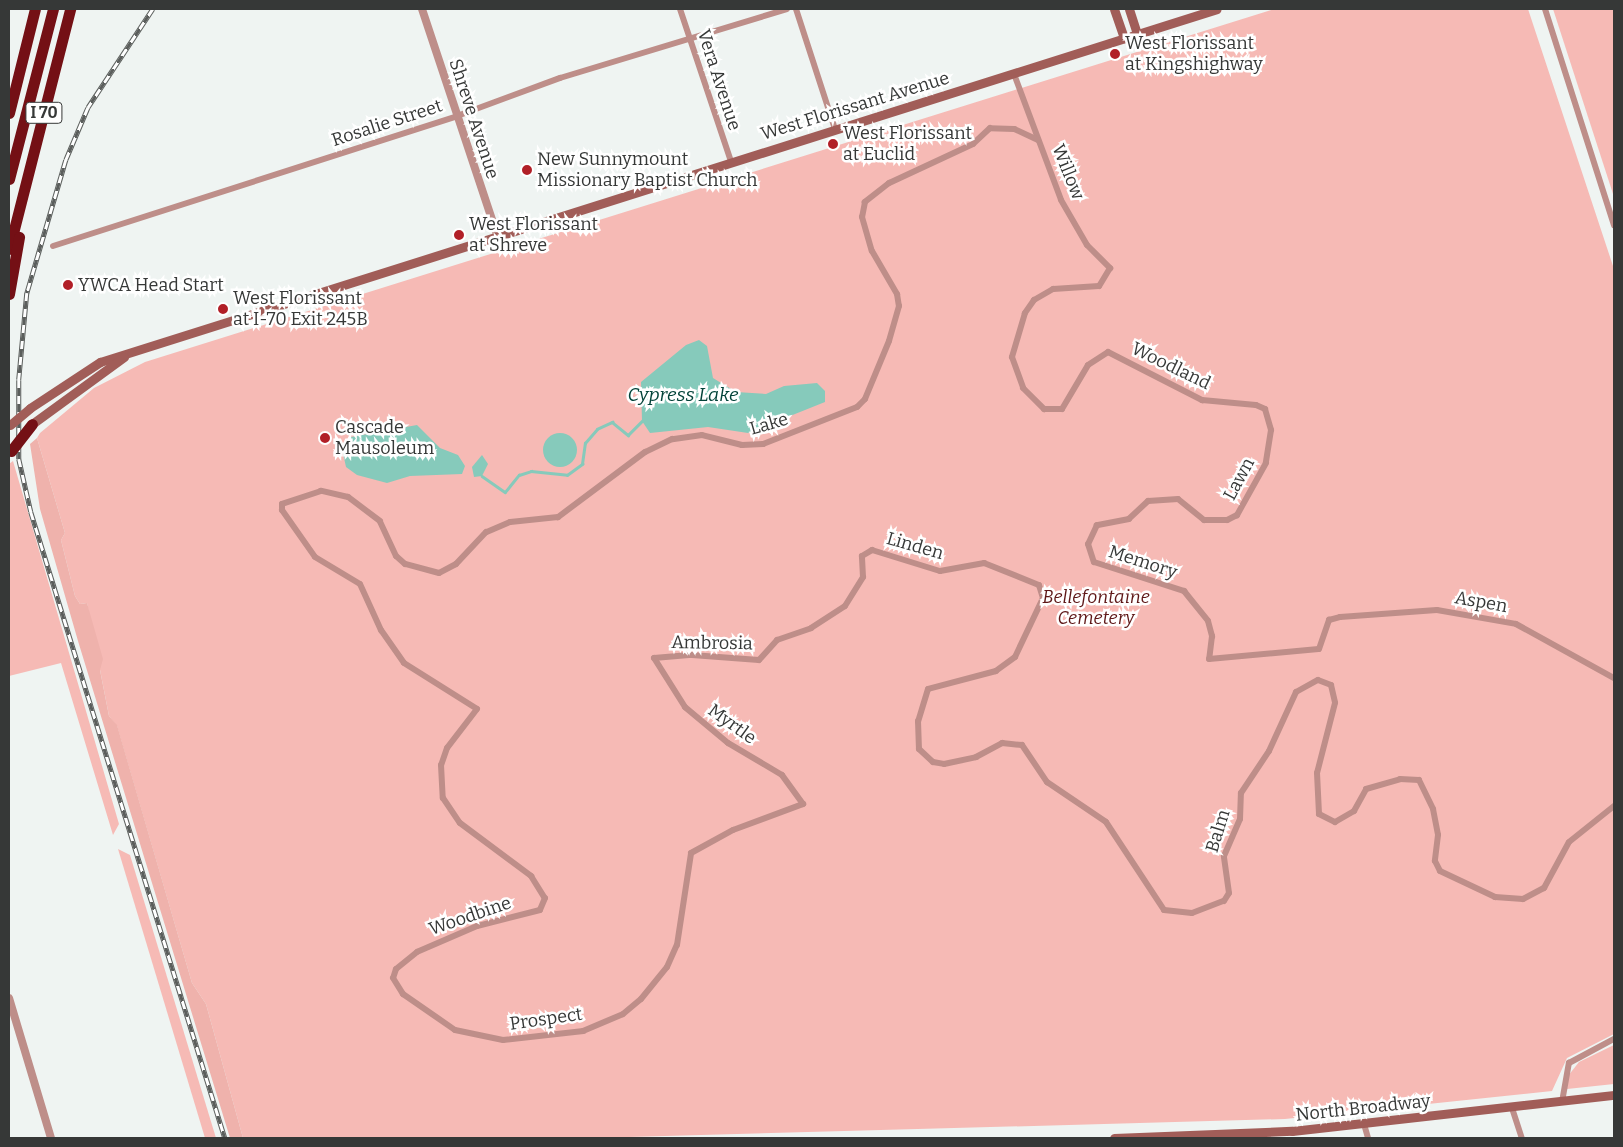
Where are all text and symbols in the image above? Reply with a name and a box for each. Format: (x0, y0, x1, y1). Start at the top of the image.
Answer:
street label: Vera Avenue (692, 27, 746, 133)
place label: West Florissant at Kingshighway (1125, 33, 1263, 76)
marker: West Florissant at Kingshighway (1109, 48, 1121, 60)
street label: Shreve Avenue (444, 56, 504, 182)
street label: West Florissant Avenue (758, 67, 952, 145)
street label: Rosalie Street (329, 95, 445, 151)
road number: I 70 (25, 100, 63, 126)
place label: West Florissant at Euclid (843, 123, 972, 166)
marker: West Florissant at Euclid (827, 138, 839, 150)
street label: Willow (1047, 141, 1089, 203)
place label: New Sunnymount Missionary Baptist Church (537, 149, 757, 192)
marker: New Sunnymount Missionary Baptist Church (521, 164, 533, 176)
place label: West Florissant at Shreve (469, 214, 598, 256)
marker: West Florissant at Shreve (453, 229, 465, 241)
place label: YWCA Head Start (78, 274, 224, 296)
marker: YWCA Head Start (62, 279, 74, 291)
place label: West Florissant at I-70 Exit 245B (233, 288, 368, 330)
marker: West Florissant at I-70 Exit 245B (217, 303, 229, 315)
street label: Woodland (1128, 338, 1214, 394)
water label: Cypress Lake (628, 384, 738, 406)
street label: Lake (747, 408, 791, 440)
place label: Cascade Mausoleum (335, 417, 434, 459)
marker: Cascade Mausoleum (319, 432, 331, 444)
street label: Lawn (1219, 454, 1259, 504)
street label: Linden (884, 528, 946, 564)
street label: Memory (1106, 541, 1180, 583)
park label: Bellefontaine Cemetery (1042, 587, 1150, 630)
street label: Aspen (1453, 587, 1509, 617)
street label: Ambrosia (671, 631, 753, 655)
street label: Myrtle (704, 699, 760, 749)
street label: Balm (1201, 807, 1235, 855)
street label: Woodbine (426, 892, 514, 940)
street label: Prospect (508, 1003, 584, 1035)
street label: North Broadway (1294, 1090, 1432, 1126)

